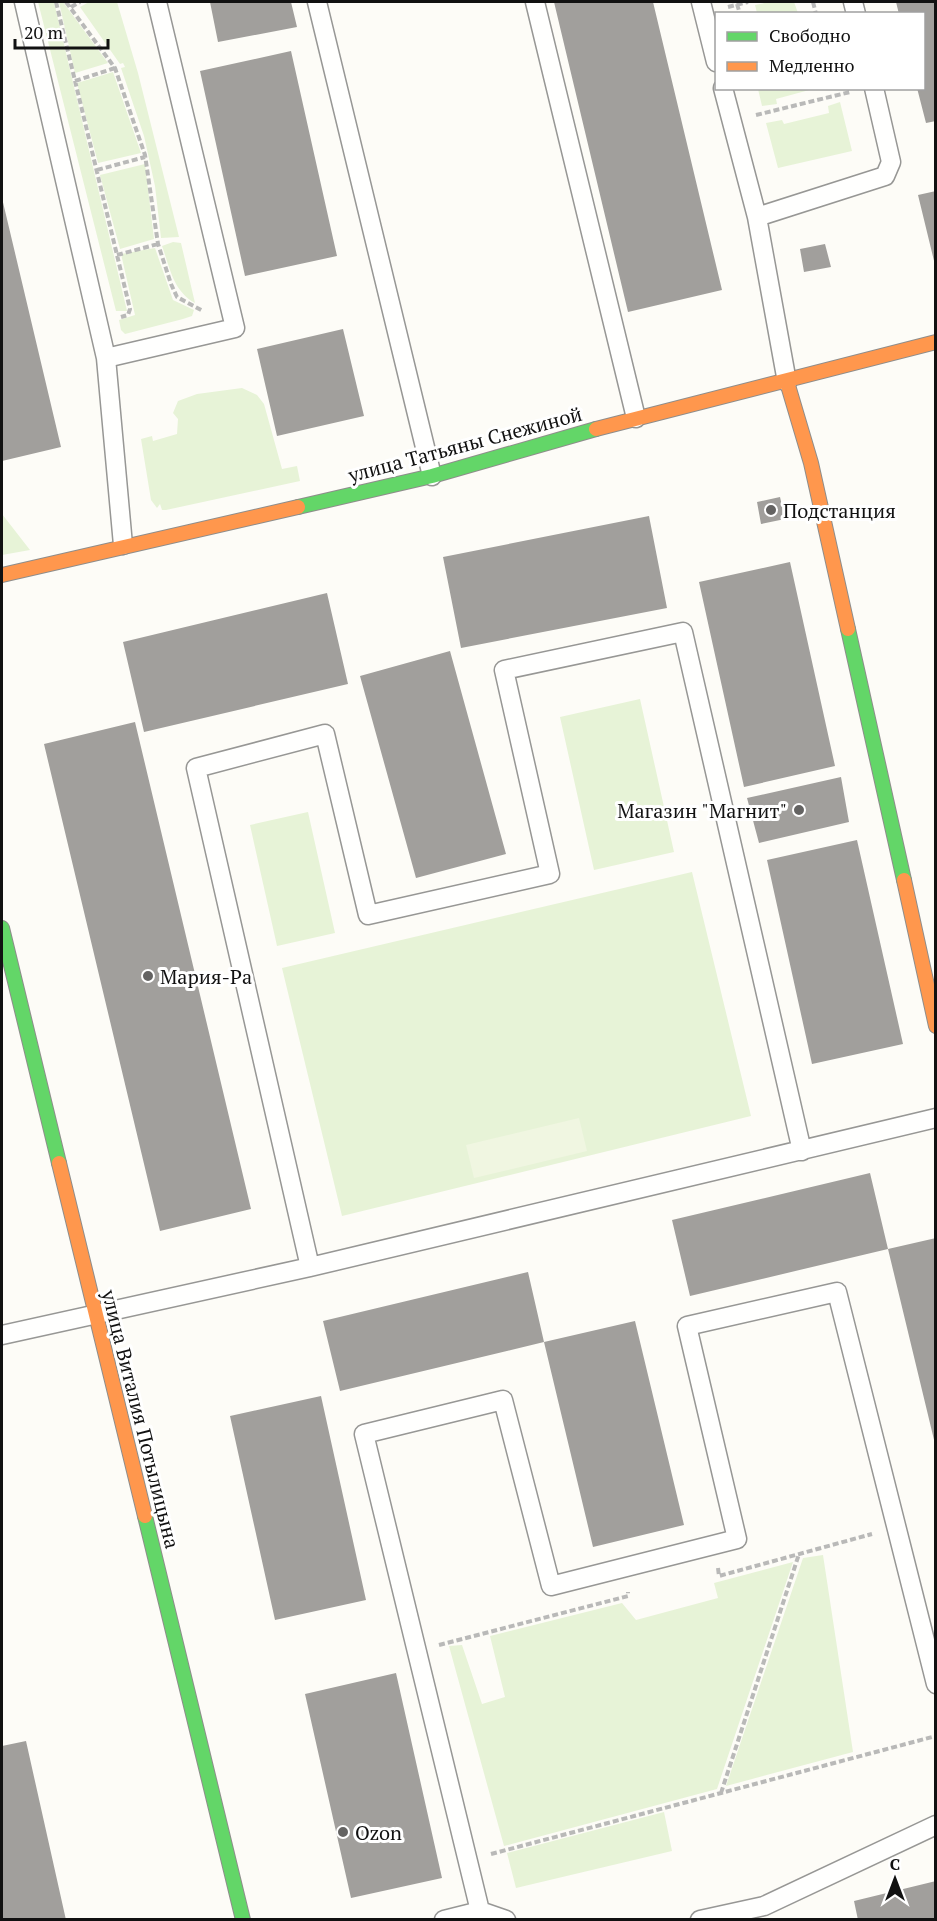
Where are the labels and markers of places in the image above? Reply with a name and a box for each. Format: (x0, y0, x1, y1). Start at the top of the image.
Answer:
place label: Подстанция (783, 497, 896, 524)
marker: Подстанция (764, 503, 778, 517)
place label: Магазин "Магнит" (617, 797, 787, 824)
marker: Магазин "Магнит" (792, 803, 806, 817)
place label: Мария-Ра (160, 963, 252, 990)
marker: Мария-Ра (141, 969, 155, 983)
place label: Ozon (355, 1819, 402, 1846)
marker: Ozon (336, 1825, 350, 1839)

